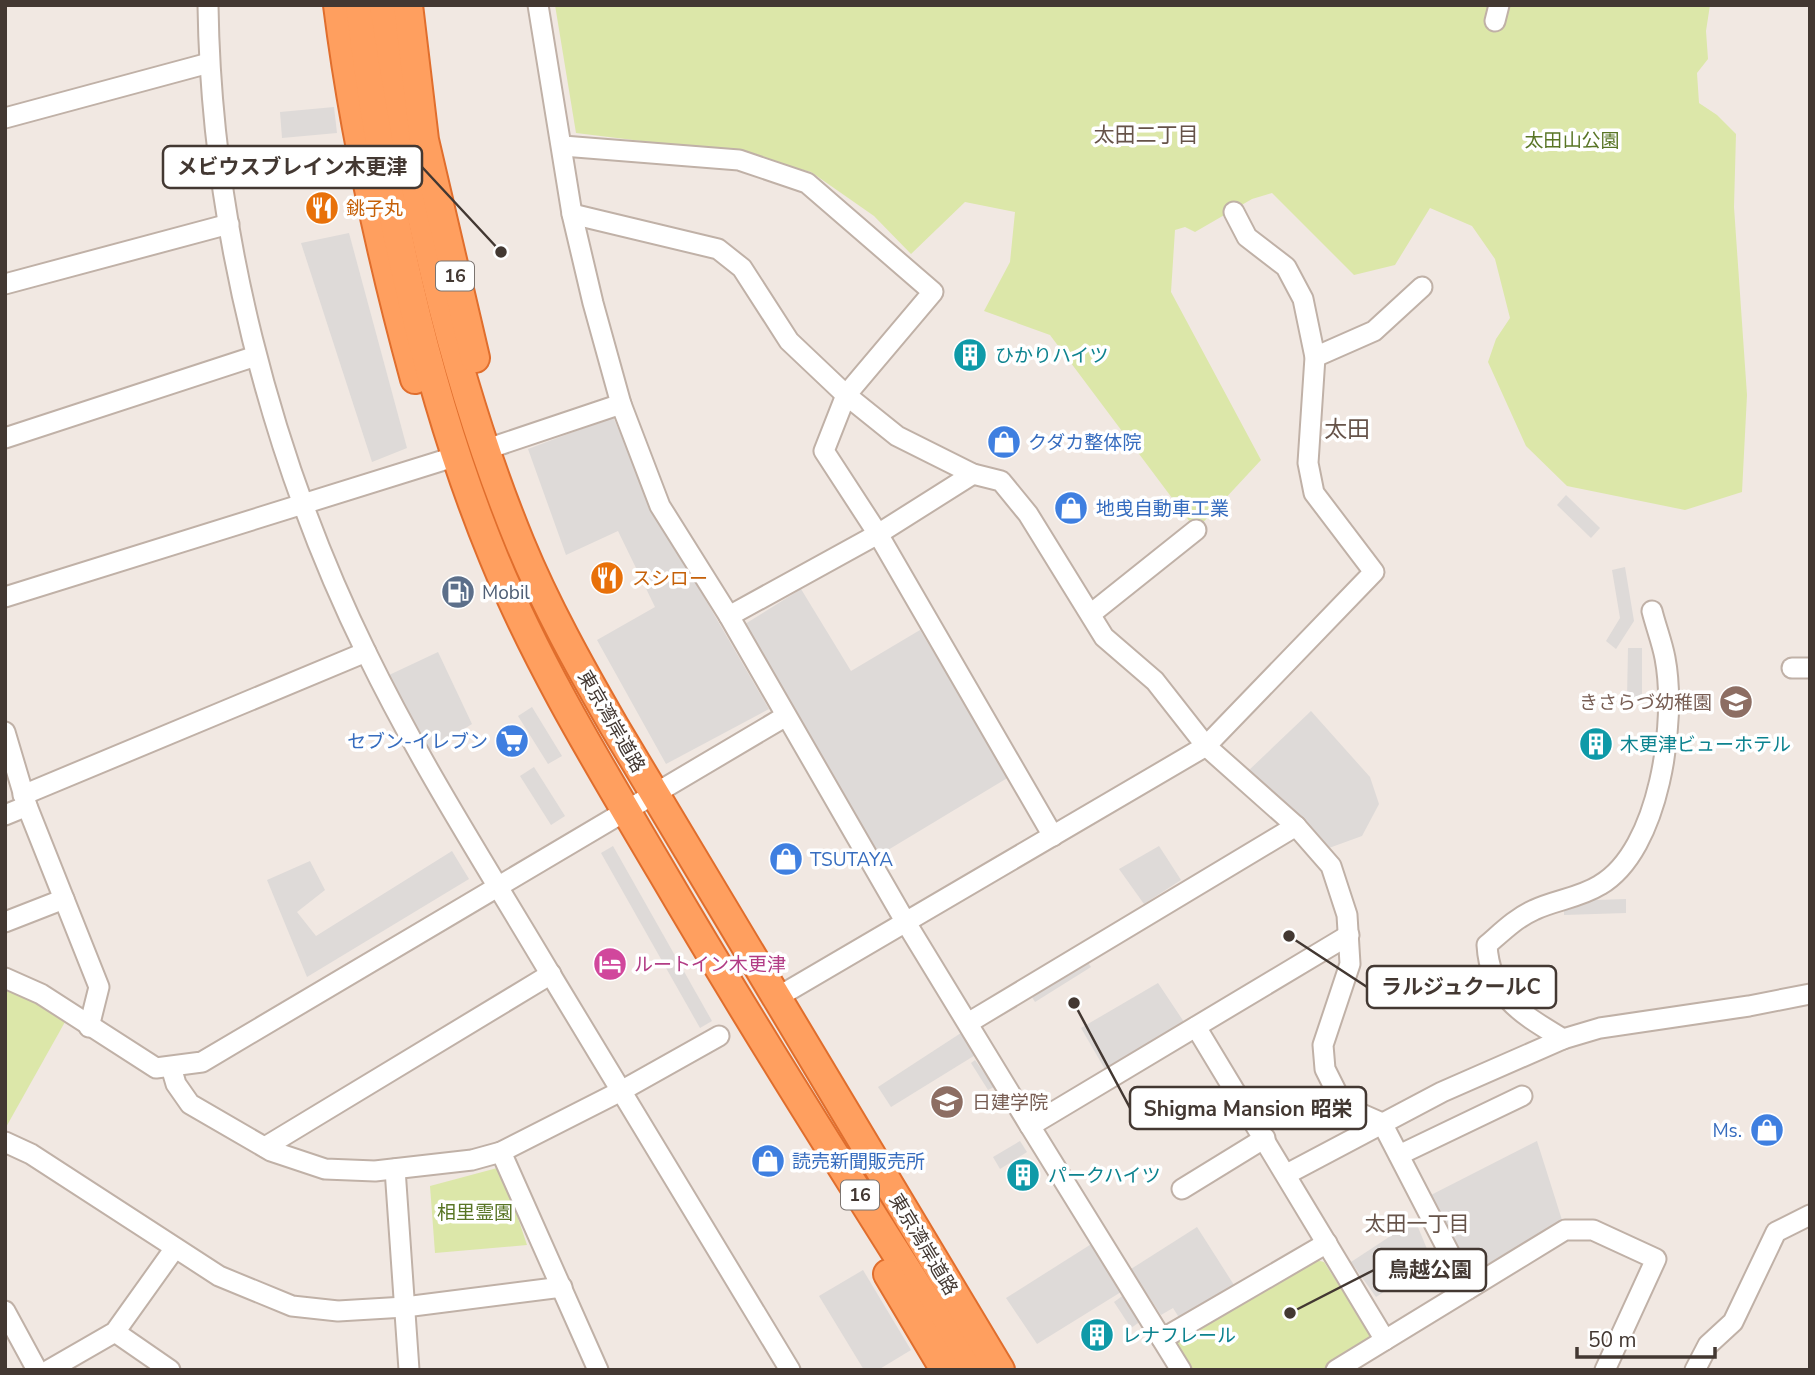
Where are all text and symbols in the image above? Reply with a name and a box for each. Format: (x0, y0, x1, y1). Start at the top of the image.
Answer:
district label: 太田二丁目 (1094, 121, 1199, 149)
park label: 太田山公園 (1524, 128, 1620, 154)
callout: メビウスブレイン木更津 (163, 146, 422, 188)
text: メビウスブレイン木更津 (177, 153, 408, 181)
restaurant icon: 銚子丸 (303, 189, 341, 227)
place label: 銚子丸 (346, 196, 403, 222)
road number: 16 (436, 262, 474, 290)
building icon: ひかりハイツ (951, 336, 989, 374)
place label: ひかりハイツ (995, 343, 1109, 369)
district label: 太田 (1324, 414, 1370, 445)
shop icon: クダカ整体院 (985, 423, 1023, 461)
place label: クダカ整体院 (1028, 430, 1141, 456)
shop icon: 地曵自動車工業 (1052, 489, 1090, 527)
place label: 地曵自動車工業 (1096, 496, 1229, 522)
restaurant icon: スシロー (588, 559, 626, 597)
place label: スシロー (632, 566, 708, 592)
fuel station icon: Mobil (439, 573, 477, 611)
place label: Mobil (482, 580, 530, 606)
street label: 東京湾岸道路 (571, 666, 651, 777)
school or university icon: きさらづ幼稚園 (1717, 683, 1755, 721)
place label: きさらづ幼稚園 (1579, 690, 1712, 716)
supermarket icon: セブン-イレブン (493, 722, 531, 760)
building icon: 木更津ビューホテル (1577, 725, 1615, 763)
place label: セブン-イレブン (347, 729, 488, 755)
place label: 木更津ビューホテル (1620, 732, 1791, 758)
shop icon: TSUTAYA (767, 840, 805, 878)
place label: TSUTAYA (810, 847, 893, 873)
hotel icon: ルートイン木更津 (591, 945, 629, 983)
place label: ルートイン木更津 (634, 952, 786, 978)
callout: ラルジュクールC (1367, 966, 1556, 1008)
text: ラルジュクールC (1381, 973, 1541, 1001)
school or university icon: 日建学院 (928, 1083, 966, 1121)
callout: Shigma Mansion 昭栄 (1130, 1087, 1366, 1129)
place label: 日建学院 (972, 1090, 1048, 1116)
text: Shigma Mansion 昭栄 (1144, 1095, 1352, 1123)
shop icon: Ms. (1748, 1111, 1786, 1149)
place label: Ms. (1712, 1118, 1742, 1144)
shop icon: 読売新聞販売所 (749, 1142, 787, 1180)
place label: 読売新聞販売所 (792, 1149, 925, 1175)
building icon: パークハイツ (1004, 1156, 1042, 1194)
place label: パークハイツ (1048, 1163, 1161, 1189)
road number: 16 (841, 1180, 879, 1210)
street label: 東京湾岸道路 (883, 1189, 964, 1300)
park label: 相里霊園 (437, 1200, 513, 1226)
district label: 太田一丁目 (1365, 1210, 1470, 1238)
callout: 鳥越公園 (1374, 1249, 1486, 1291)
text: 鳥越公園 (1388, 1256, 1472, 1284)
building icon: レナフレール (1078, 1316, 1116, 1354)
scale bar (1577, 1316, 1715, 1360)
place label: レナフレール (1122, 1323, 1236, 1349)
text: 50 m (1588, 1326, 1637, 1354)

